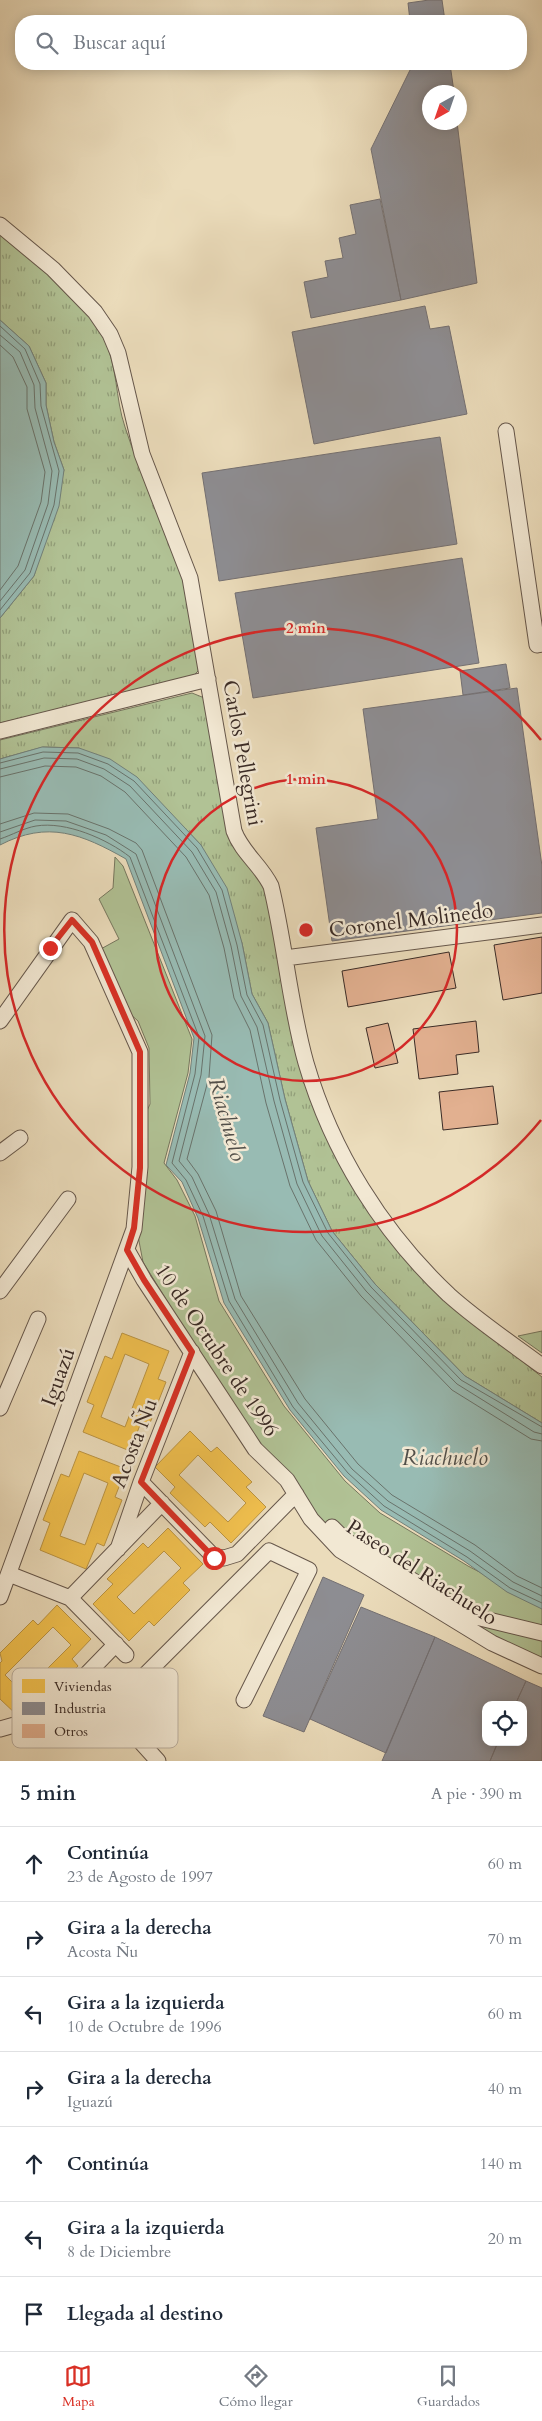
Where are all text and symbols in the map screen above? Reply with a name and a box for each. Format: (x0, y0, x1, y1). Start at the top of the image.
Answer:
search box (15, 15, 527, 70)
icon: search (33, 29, 61, 57)
text: Buscar aquí (73, 30, 166, 56)
north arrow (422, 85, 467, 130)
text: 2 min (286, 618, 326, 638)
street label: Carlos Pellegrini (215, 678, 270, 828)
text: 1 min (286, 769, 326, 789)
street label: Coronel Molinedo (327, 896, 495, 945)
centre of rings (297, 921, 315, 939)
route end (39, 937, 62, 960)
water label: Riachuelo (201, 1074, 253, 1165)
street label: 10 de Octubre de 1996 (148, 1258, 285, 1442)
street label: Iguazú (35, 1344, 82, 1411)
street label: Acosta Ñu (103, 1394, 165, 1492)
water label: Riachuelo (402, 1443, 488, 1473)
street label: Paseo del Riachuelo (340, 1513, 503, 1632)
route start (203, 1547, 226, 1570)
legend (12, 1668, 178, 1748)
text: Viviendas (54, 1677, 112, 1696)
text: Industria (54, 1699, 106, 1718)
map controls (482, 1701, 527, 1746)
button: locate (482, 1701, 527, 1746)
text: Otros (54, 1722, 88, 1741)
text: 5 min (20, 1779, 76, 1808)
text: A pie · 390 m (431, 1783, 522, 1805)
text: Continúa (67, 1840, 149, 1866)
icon: ahead (20, 1850, 48, 1878)
text: 60 m (488, 1853, 522, 1875)
text: 23 de Agosto de 1997 (67, 1866, 213, 1888)
text: Gira a la derecha (67, 1915, 212, 1941)
icon: right (20, 1925, 48, 1953)
text: 70 m (488, 1928, 522, 1950)
text: Acosta Ñu (67, 1941, 138, 1963)
text: Gira a la izquierda (67, 1990, 225, 2016)
icon: left (20, 2000, 48, 2028)
text: 60 m (488, 2003, 522, 2025)
text: 10 de Octubre de 1996 (67, 2016, 222, 2038)
text: Gira a la derecha (67, 2065, 212, 2091)
icon: right (20, 2075, 48, 2103)
text: 40 m (488, 2078, 522, 2100)
text: Iguazú (67, 2091, 113, 2113)
icon: ahead (20, 2150, 48, 2178)
text: Continúa (67, 2151, 149, 2177)
text: 140 m (480, 2153, 522, 2175)
text: Gira a la izquierda (67, 2215, 225, 2241)
icon: left (20, 2225, 48, 2253)
text: 20 m (488, 2228, 522, 2250)
text: 8 de Diciembre (67, 2241, 171, 2263)
icon: arrive (20, 2300, 48, 2328)
text: Llegada al destino (67, 2301, 223, 2327)
tab: Mapa (62, 2362, 95, 2411)
tab: Cómo llegar (219, 2362, 293, 2411)
tab: Guardados (417, 2362, 480, 2411)

